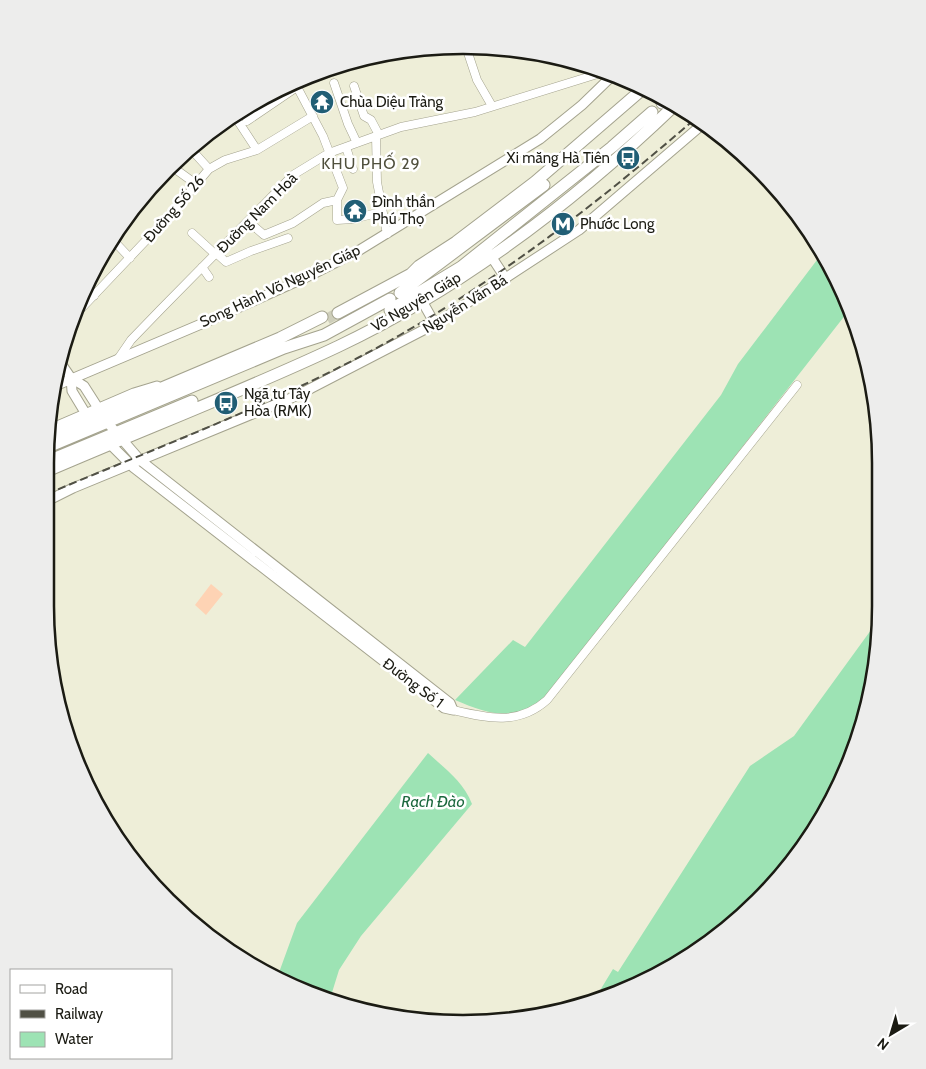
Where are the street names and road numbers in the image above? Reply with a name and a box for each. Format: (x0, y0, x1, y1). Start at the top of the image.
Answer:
street label: Đường Nam Hoà (213, 169, 301, 257)
street label: Đường Số 26 (140, 172, 208, 246)
street label: Song Hành Võ Nguyên Giáp (197, 241, 363, 331)
street label: Võ Nguyên Giáp (368, 268, 464, 336)
street label: Nguyễn Văn Bá (419, 270, 511, 337)
street label: Đường Số 1 (379, 654, 447, 712)

